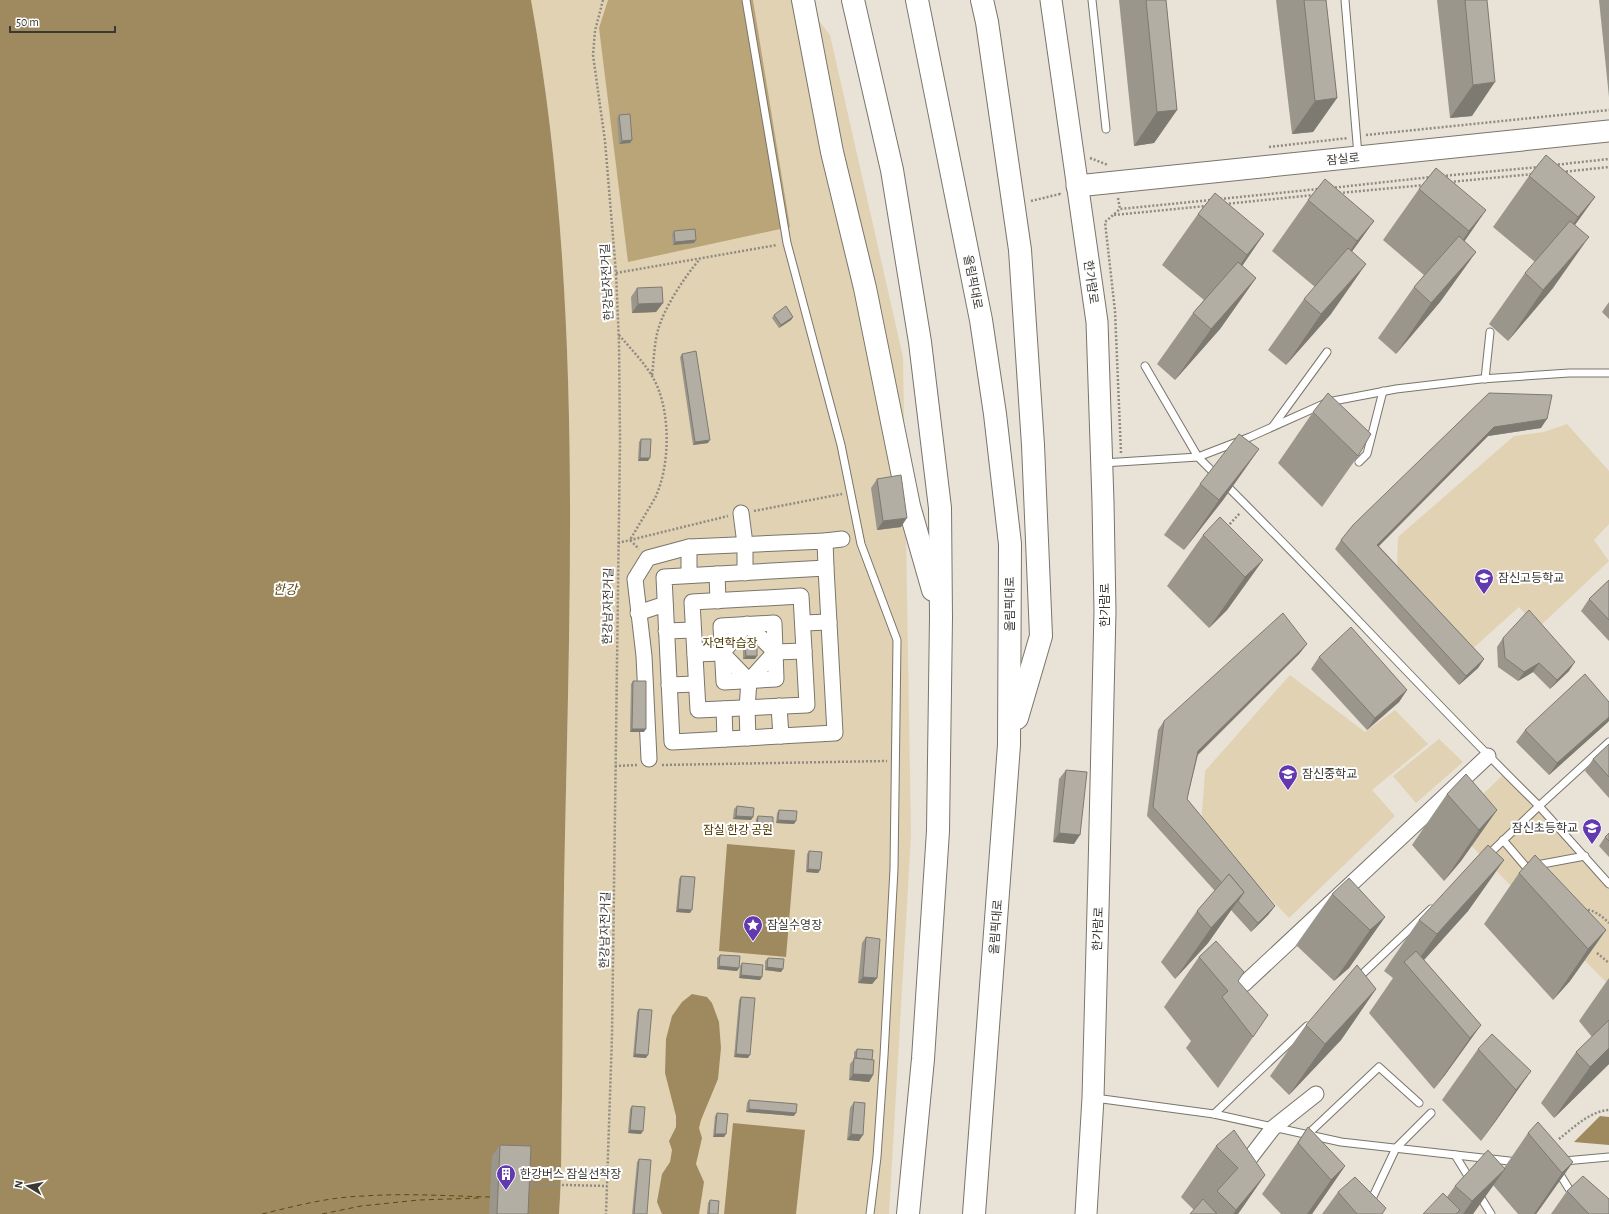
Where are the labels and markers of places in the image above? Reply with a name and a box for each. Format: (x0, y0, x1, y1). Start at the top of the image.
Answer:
school or university icon: 잠신고등학교 (1473, 567, 1495, 595)
place label: 잠신고등학교 (1498, 571, 1564, 584)
school or university icon: 잠신중학교 (1277, 763, 1299, 791)
place label: 잠신중학교 (1302, 767, 1357, 780)
school or university icon: 잠신초등학교 (1581, 817, 1603, 845)
place label: 잠신초등학교 (1512, 821, 1578, 834)
place icon: 잠실수영장 (742, 914, 764, 942)
place label: 잠실수영장 (767, 919, 822, 931)
building icon: 한강버스 잠실선착장 (495, 1163, 517, 1191)
place label: 한강버스 잠실선착장 (520, 1168, 621, 1180)

